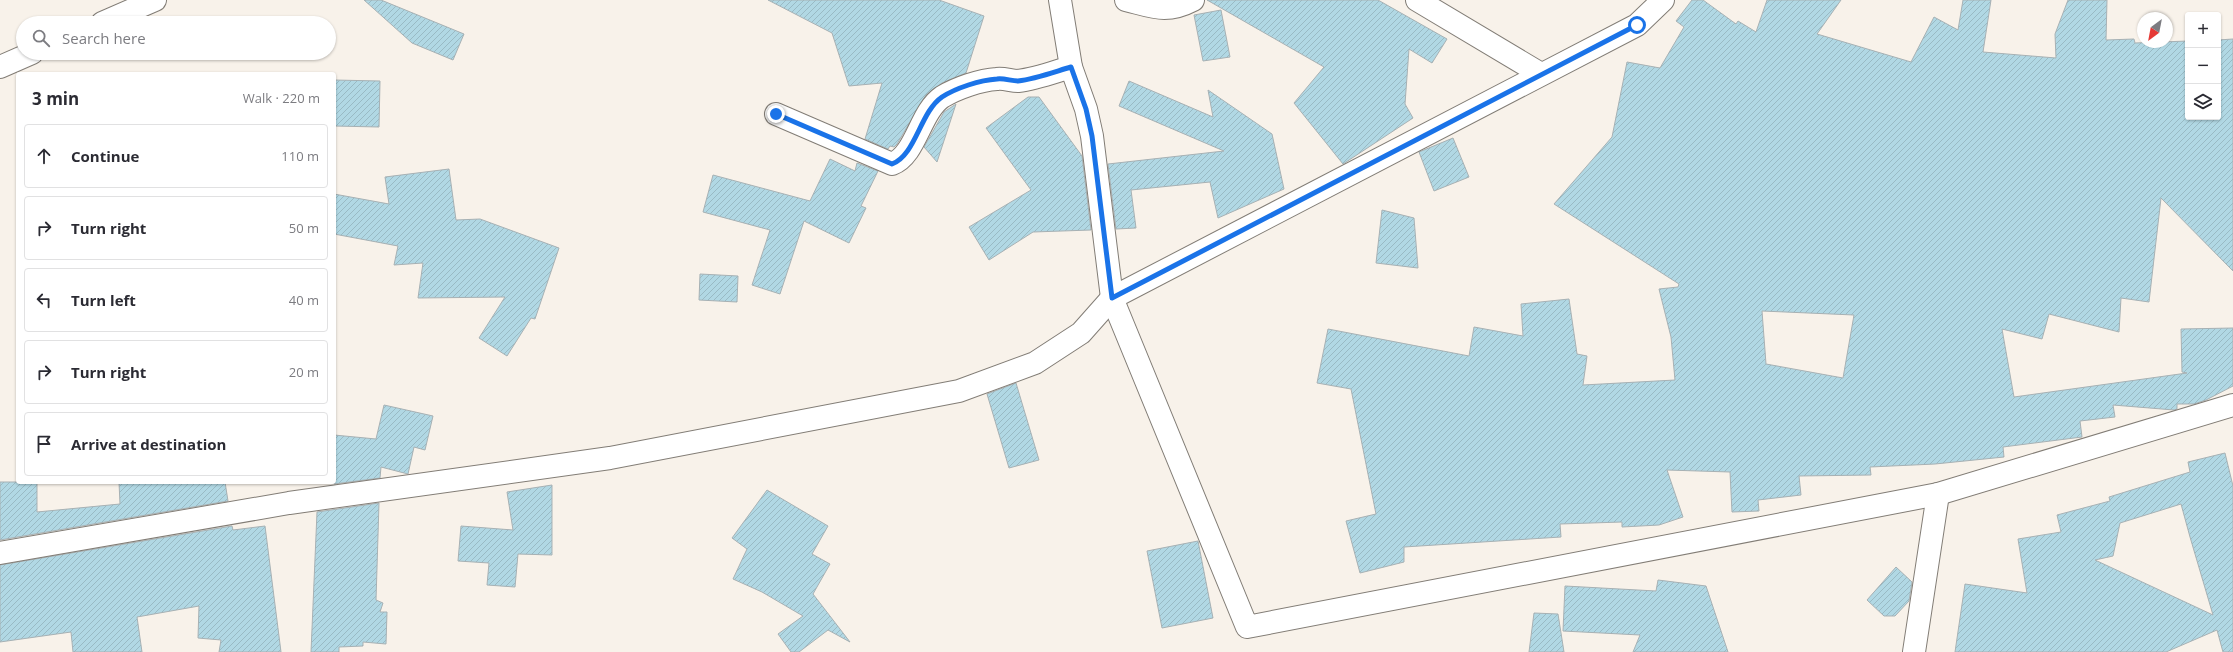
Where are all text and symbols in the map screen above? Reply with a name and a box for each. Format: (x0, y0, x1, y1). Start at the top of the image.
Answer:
north arrow (2137, 12, 2173, 48)
map controls (2185, 12, 2221, 120)
button: + (2185, 12, 2221, 48)
search box (16, 16, 336, 60)
route start (1628, 16, 1646, 34)
icon: search (30, 27, 52, 49)
text: Search here (62, 28, 146, 48)
button: − (2185, 48, 2221, 84)
button: layers (2185, 84, 2221, 120)
text: 3 min (32, 87, 79, 110)
text: Walk · 220 m (243, 89, 320, 107)
route end (767, 105, 785, 123)
icon: ahead (33, 145, 55, 167)
text: Continue (71, 146, 139, 166)
text: 110 m (281, 147, 319, 165)
icon: right (33, 217, 55, 239)
text: Turn right (71, 218, 146, 238)
text: 50 m (289, 219, 319, 237)
icon: left (33, 289, 55, 311)
text: Turn left (71, 290, 136, 310)
text: 40 m (289, 291, 319, 309)
icon: right (33, 361, 55, 383)
text: Turn right (71, 362, 146, 382)
text: 20 m (289, 363, 319, 381)
icon: arrive (33, 433, 55, 455)
text: Arrive at destination (71, 434, 226, 454)

